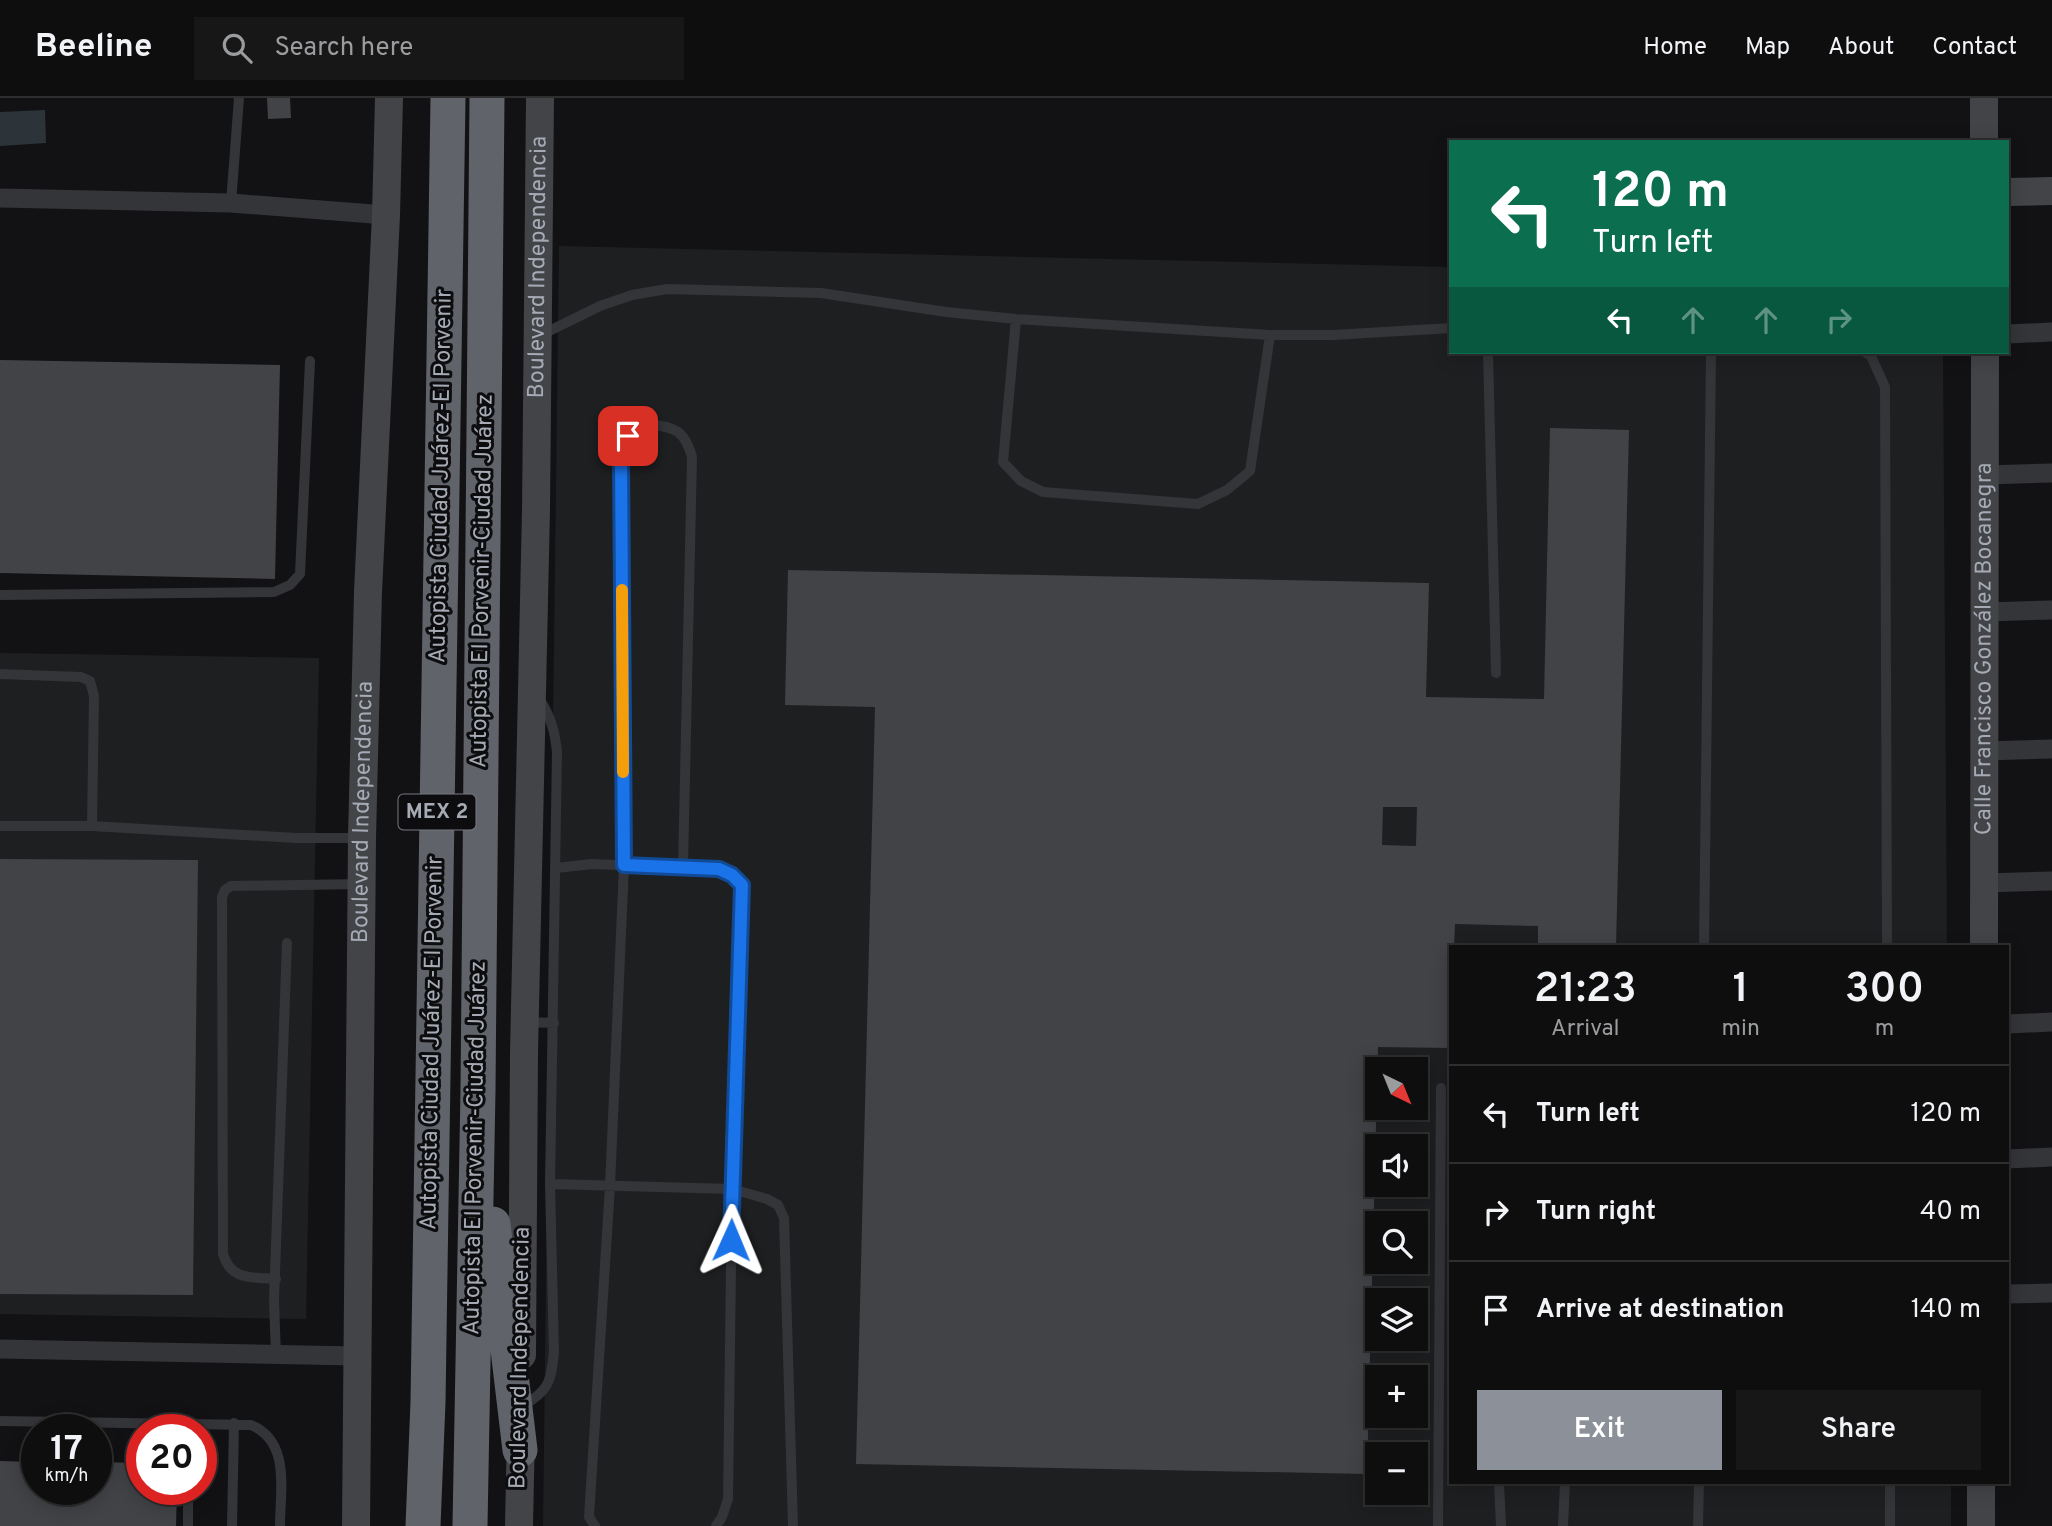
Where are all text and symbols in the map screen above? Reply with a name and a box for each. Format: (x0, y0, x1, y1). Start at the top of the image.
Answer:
search box (194, 17, 684, 80)
text: Beeline (35, 27, 152, 69)
icon: search (218, 29, 256, 67)
text: Search here (274, 32, 413, 65)
text: Home (1643, 33, 1707, 63)
text: Map (1745, 33, 1790, 63)
text: About (1828, 33, 1894, 63)
text: Contact (1932, 33, 2017, 63)
street label: Boulevard Independencia (523, 136, 554, 398)
text: 120 m (1592, 163, 1729, 225)
icon: left (1477, 168, 1568, 259)
text: Turn left (1592, 224, 1713, 264)
street label: Autopista Ciudad Juárez-El Porvenir (424, 289, 460, 663)
icon: left (1601, 301, 1639, 339)
icon: ahead (1674, 301, 1712, 339)
icon: ahead (1747, 301, 1785, 339)
icon: right (1820, 301, 1858, 339)
street label: Autopista El Porvenir-Ciudad Juárez (465, 394, 501, 768)
pin (598, 406, 658, 466)
icon: arrive (609, 417, 647, 455)
street label: Calle Francisco González Bocanegra (1970, 463, 1999, 835)
street label: Boulevard Independencia (347, 681, 380, 943)
road number: MEX 2 (398, 794, 476, 830)
street label: Autopista Ciudad Juárez-El Porvenir (415, 856, 451, 1230)
street label: Autopista El Porvenir-Ciudad Juárez (458, 961, 494, 1335)
text: 21:23 (1534, 964, 1637, 1017)
text: 1 (1733, 964, 1749, 1017)
text: 300 (1845, 964, 1924, 1017)
text: Arrival (1551, 1015, 1620, 1044)
text: min (1722, 1015, 1760, 1044)
text: m (1875, 1015, 1894, 1044)
north arrow (1365, 1057, 1428, 1120)
map controls (1365, 1057, 1428, 1505)
icon: left (1477, 1095, 1515, 1133)
text: Turn left (1536, 1098, 1640, 1131)
text: 120 m (1911, 1098, 1981, 1131)
button: sound (1365, 1134, 1428, 1197)
icon: right (1477, 1193, 1515, 1231)
text: Turn right (1536, 1196, 1656, 1229)
text: 40 m (1920, 1196, 1981, 1229)
position arrow (694, 1203, 768, 1277)
button: search (1365, 1211, 1428, 1274)
street label: Boulevard Independencia (504, 1227, 538, 1489)
button: layers (1365, 1288, 1428, 1351)
icon: arrive (1477, 1291, 1515, 1329)
text: Arrive at destination (1536, 1294, 1784, 1327)
text: 140 m (1911, 1294, 1981, 1327)
button: + (1365, 1365, 1428, 1428)
button: Exit (1477, 1390, 1722, 1470)
button: Share (1736, 1390, 1981, 1470)
speed limit sign: 20 (126, 1414, 217, 1505)
text: 17 (50, 1428, 83, 1472)
button: − (1365, 1442, 1428, 1505)
text: km/h (45, 1465, 88, 1488)

